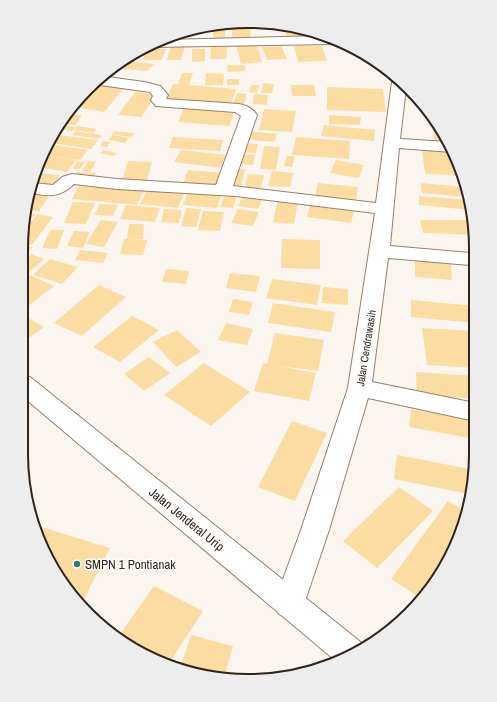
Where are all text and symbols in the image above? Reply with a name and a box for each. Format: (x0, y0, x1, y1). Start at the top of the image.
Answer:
street label: Jalan Cendrawasih (353, 309, 379, 387)
street label: Jalan Jenderal Urip (145, 484, 228, 555)
place label: SMPN 1 Pontianak (85, 556, 176, 573)
marker: SMPN 1 Pontianak (72, 559, 82, 569)

